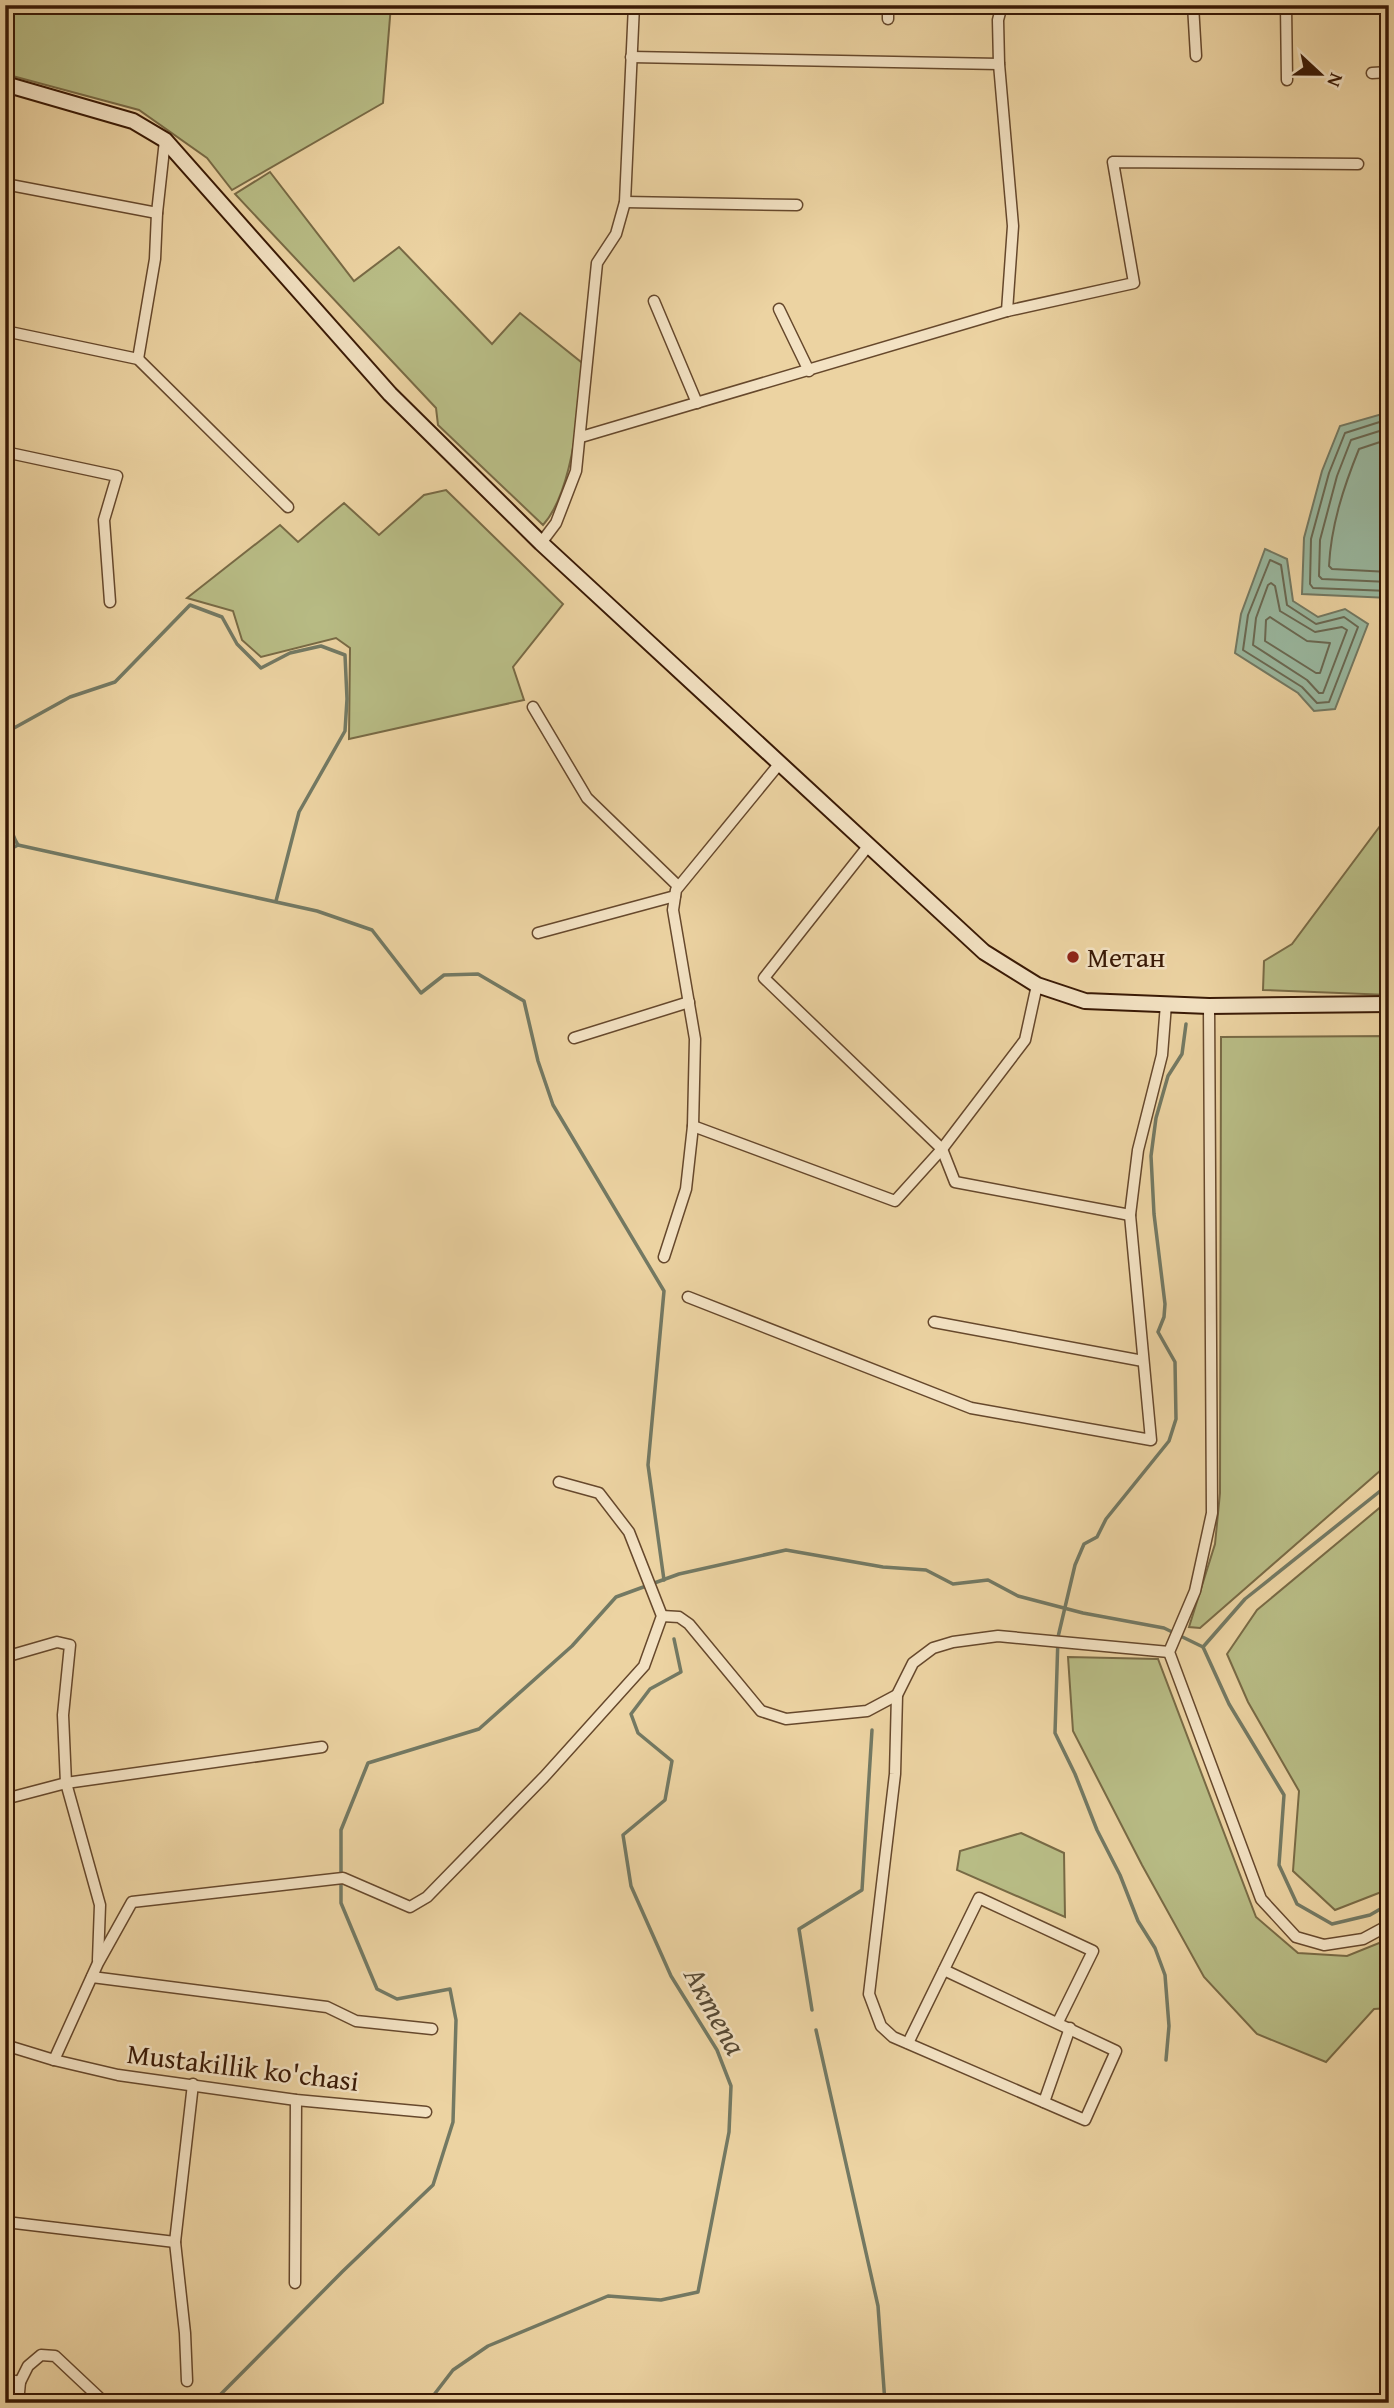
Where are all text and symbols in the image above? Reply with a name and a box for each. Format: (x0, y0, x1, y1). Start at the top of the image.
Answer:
north arrow (1286, 38, 1356, 108)
text: N (1320, 69, 1351, 92)
place label: Метан (1087, 936, 1165, 977)
marker: Метан (1065, 949, 1081, 965)
water label: Актепа (673, 1957, 758, 2063)
street label: Mustakillik ko'chasi (125, 2032, 362, 2101)

